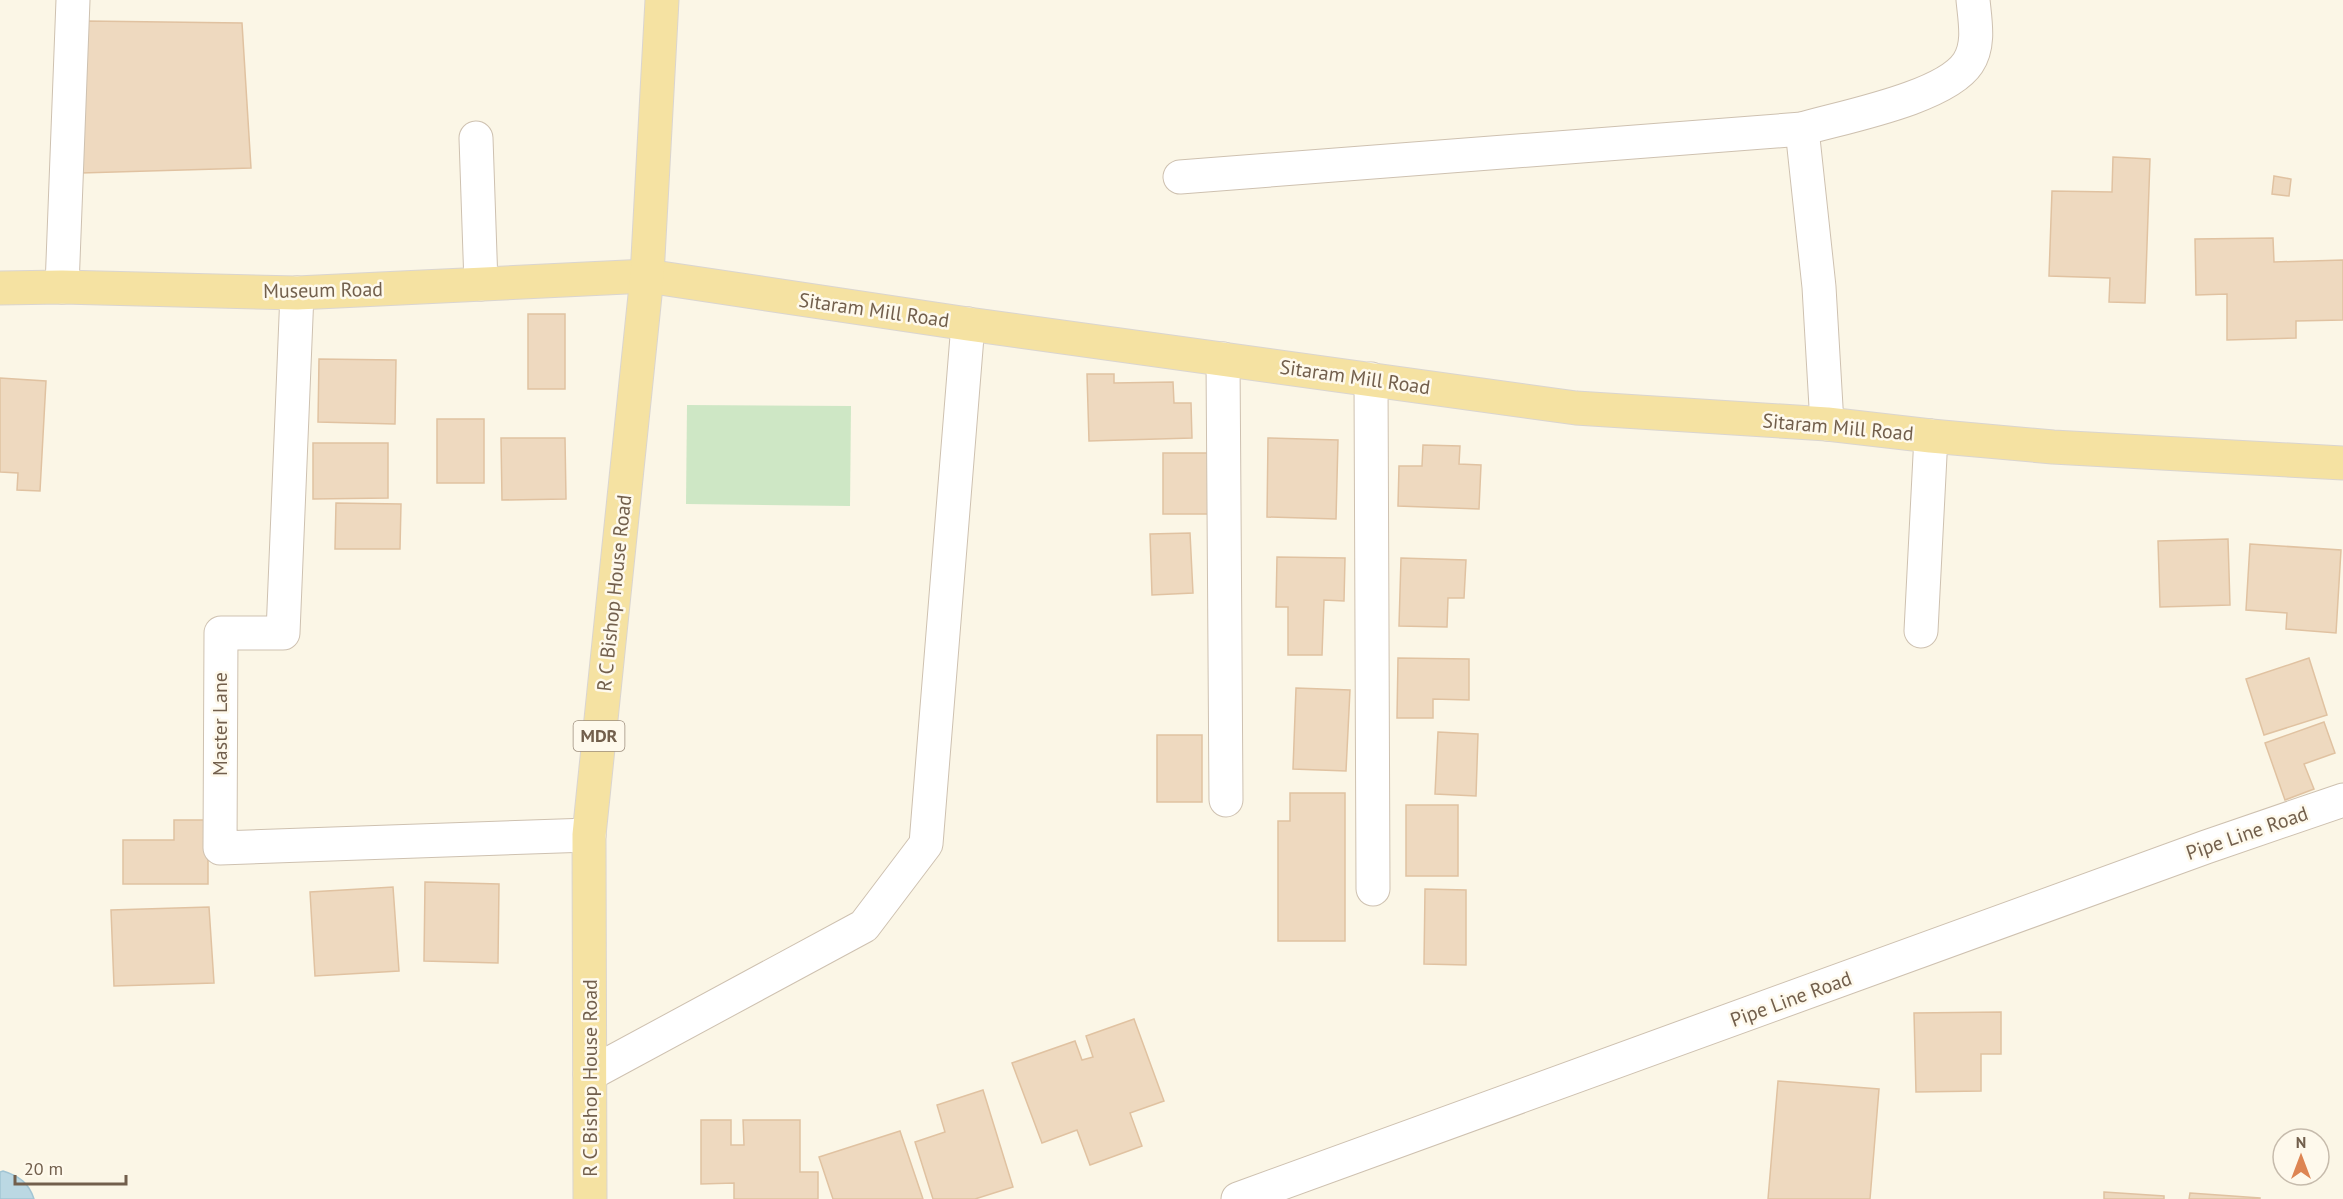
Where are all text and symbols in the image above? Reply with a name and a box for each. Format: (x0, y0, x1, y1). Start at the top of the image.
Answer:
street label: Museum Road (263, 276, 383, 304)
street label: Sitaram Mill Road (797, 287, 951, 333)
street label: Sitaram Mill Road (1278, 354, 1432, 400)
street label: Sitaram Mill Road (1761, 407, 1915, 447)
street label: R C Bishop House Road (591, 493, 637, 693)
street label: Master Lane (207, 672, 233, 776)
road number: MDR (574, 721, 624, 751)
street label: Pipe Line Road (2183, 800, 2311, 866)
street label: Pipe Line Road (1727, 965, 1855, 1033)
street label: R C Bishop House Road (577, 979, 603, 1177)
north arrow (2271, 1127, 2331, 1187)
text: N (2296, 1132, 2306, 1152)
scale bar (15, 1148, 126, 1186)
text: 20 m (24, 1157, 63, 1180)

